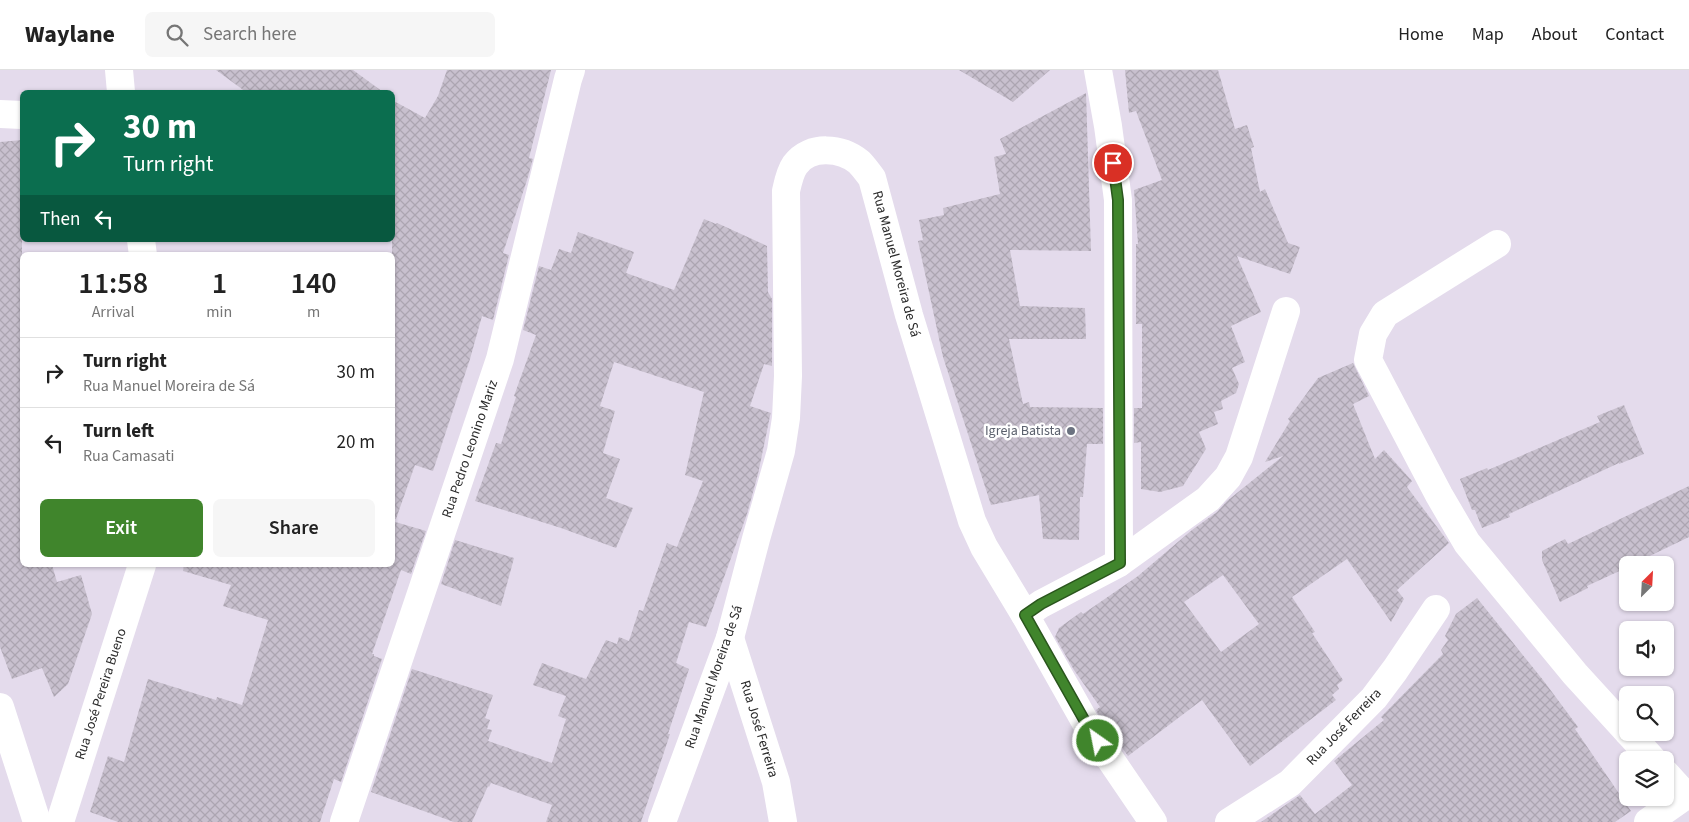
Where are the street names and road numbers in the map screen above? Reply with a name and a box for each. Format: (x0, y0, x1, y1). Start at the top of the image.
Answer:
street label: Rua Manuel Moreira de Sá (867, 189, 925, 339)
street label: Rua Pedro Leonino Mariz (437, 377, 503, 521)
street label: Rua Manuel Moreira de Sá (680, 603, 748, 751)
street label: Rua José Pereira Bueno (70, 626, 132, 762)
street label: Rua José Ferreira (735, 678, 783, 780)
street label: Rua José Ferreira (1302, 684, 1386, 770)

